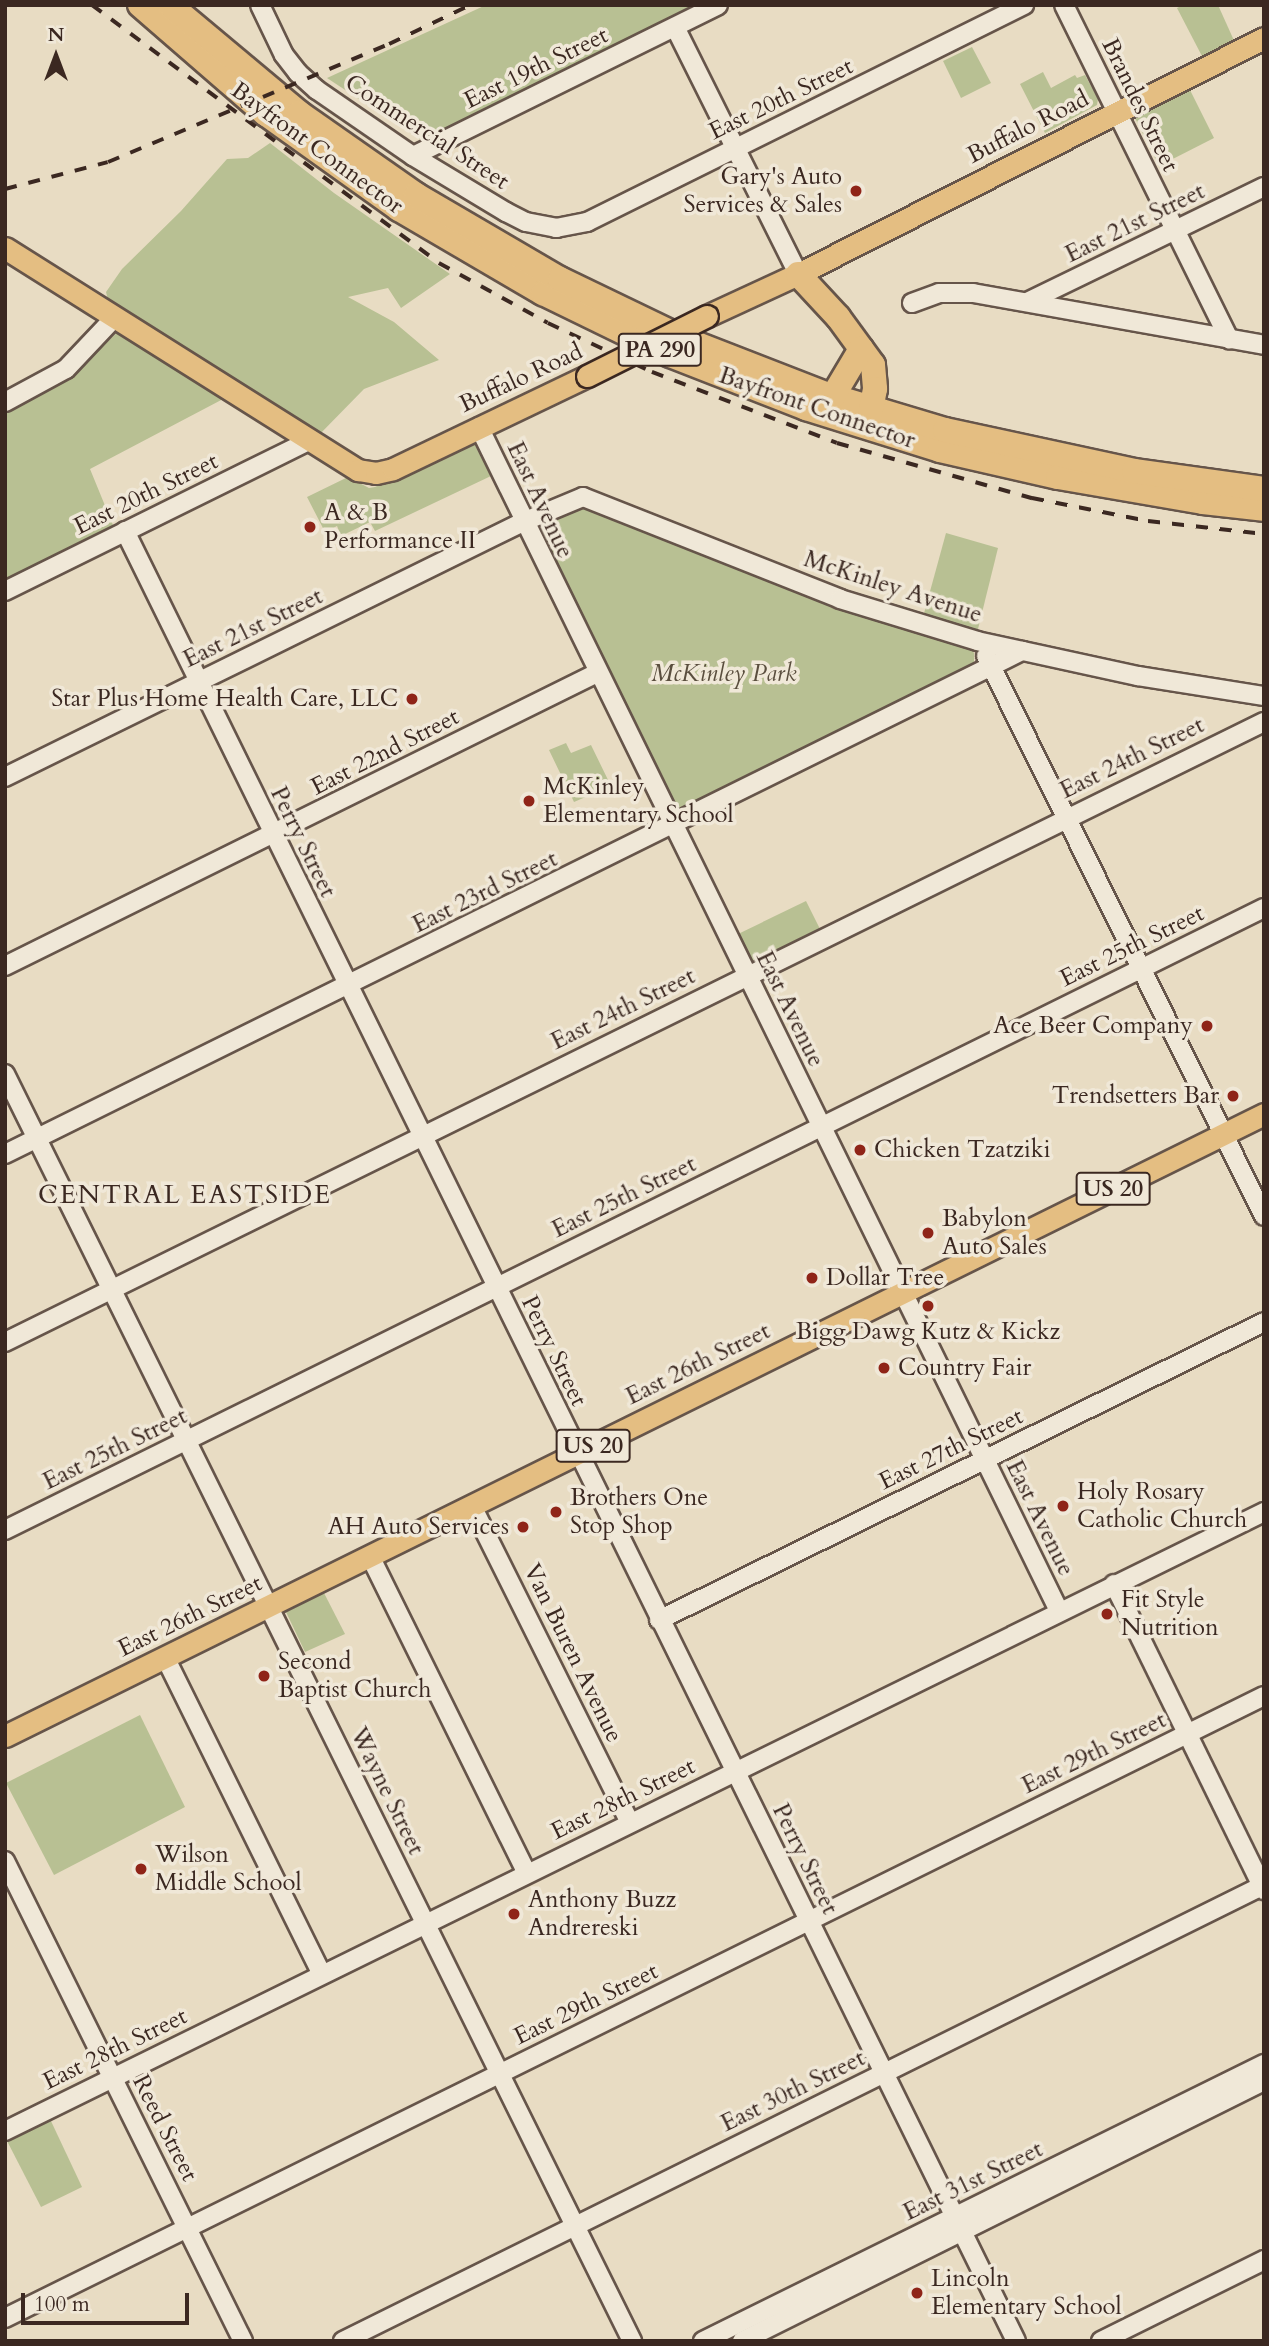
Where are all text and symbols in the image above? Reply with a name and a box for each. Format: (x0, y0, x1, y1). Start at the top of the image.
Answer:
north arrow (21, 21, 91, 91)
street label: East 19th Street (459, 21, 613, 115)
text: N (48, 22, 64, 48)
street label: Brandes Street (1095, 34, 1185, 176)
street label: East 20th Street (704, 52, 858, 146)
street label: Commercial Street (340, 68, 514, 196)
street label: Bayfront Connector (225, 76, 409, 220)
street label: Buffalo Road (962, 84, 1094, 170)
place label: Gary's Auto Services & Sales (683, 163, 842, 219)
street label: East 21st Street (1061, 177, 1209, 269)
marker: Gary's Auto Services & Sales (848, 183, 864, 199)
road number: PA 290 (616, 330, 704, 370)
street label: Buffalo Road (455, 337, 587, 419)
street label: Bayfront Connector (715, 361, 919, 455)
street label: East Avenue (501, 437, 579, 563)
street label: East 20th Street (69, 447, 223, 541)
place label: A & B Performance II (324, 499, 476, 555)
marker: A & B Performance II (302, 519, 318, 535)
street label: McKinley Avenue (800, 545, 986, 629)
street label: East 21st Street (179, 582, 327, 674)
park label: McKinley Park (651, 660, 797, 688)
place label: Star Plus Home Health Care, LLC (51, 685, 398, 713)
marker: Star Plus Home Health Care, LLC (404, 691, 420, 707)
street label: East 22nd Street (306, 702, 464, 802)
street label: East 24th Street (1055, 711, 1209, 805)
place label: McKinley Elementary School (543, 773, 734, 829)
street label: Perry Street (264, 782, 342, 902)
marker: McKinley Elementary School (521, 793, 537, 809)
street label: East 23rd Street (408, 845, 562, 939)
street label: East 25th Street (1055, 899, 1209, 993)
street label: East Avenue (750, 946, 830, 1072)
street label: East 24th Street (546, 962, 700, 1056)
place label: Ace Beer Company (993, 1012, 1193, 1040)
marker: Ace Beer Company (1199, 1018, 1215, 1034)
place label: Trendsetters Bar (1052, 1082, 1219, 1110)
marker: Trendsetters Bar (1225, 1088, 1241, 1104)
place label: Chicken Tzatziki (874, 1136, 1050, 1164)
marker: Chicken Tzatziki (852, 1142, 868, 1158)
street label: East 25th Street (547, 1150, 701, 1244)
road number: US 20 (1074, 1170, 1152, 1208)
district label: CENTRAL EASTSIDE (40, 1179, 330, 1211)
place label: Babylon Auto Sales (942, 1205, 1047, 1261)
marker: Babylon Auto Sales (920, 1225, 936, 1241)
place label: Dollar Tree (826, 1264, 944, 1292)
marker: Dollar Tree (804, 1270, 820, 1286)
street label: Perry Street (515, 1291, 593, 1411)
marker: Bigg Dawg Kutz & Kickz (920, 1298, 936, 1314)
street label: East 26th Street (621, 1317, 775, 1411)
place label: Bigg Dawg Kutz & Kickz (796, 1318, 1060, 1346)
place label: Country Fair (898, 1354, 1031, 1382)
marker: Country Fair (876, 1360, 892, 1376)
street label: East 25th Street (38, 1402, 192, 1496)
street label: East 27th Street (874, 1402, 1028, 1496)
road number: US 20 (554, 1427, 632, 1466)
street label: East Avenue (1000, 1455, 1080, 1581)
place label: Holy Rosary Catholic Church (1077, 1478, 1247, 1534)
place label: Brothers One Stop Shop (570, 1484, 708, 1540)
marker: Holy Rosary Catholic Church (1055, 1498, 1071, 1514)
marker: Brothers One Stop Shop (548, 1504, 564, 1520)
place label: AH Auto Services (328, 1513, 509, 1541)
marker: AH Auto Services (515, 1519, 531, 1535)
street label: Van Buren Avenue (517, 1559, 629, 1747)
street label: East 26th Street (113, 1569, 267, 1663)
place label: Fit Style Nutrition (1121, 1586, 1219, 1642)
marker: Fit Style Nutrition (1099, 1606, 1115, 1622)
place label: Second Baptist Church (278, 1648, 431, 1704)
marker: Second Baptist Church (256, 1668, 272, 1684)
street label: East 29th Street (1017, 1706, 1171, 1800)
street label: Wayne Street (344, 1723, 430, 1859)
street label: East 28th Street (546, 1752, 700, 1846)
street label: Perry Street (766, 1799, 844, 1919)
place label: Wilson Middle School (155, 1841, 302, 1897)
marker: Wilson Middle School (133, 1861, 149, 1877)
place label: Anthony Buzz Andrereski (528, 1886, 676, 1942)
marker: Anthony Buzz Andrereski (506, 1906, 522, 1922)
street label: East 29th Street (509, 1957, 663, 2051)
street label: East 28th Street (38, 2002, 192, 2096)
street label: East 30th Street (716, 2044, 870, 2138)
street label: Reed Street (126, 2070, 204, 2186)
street label: East 31st Street (899, 2135, 1047, 2227)
place label: Lincoln Elementary School (931, 2265, 1122, 2321)
scale bar (24, 2280, 192, 2324)
marker: Lincoln Elementary School (909, 2285, 925, 2301)
text: 100 m (34, 2290, 90, 2319)

